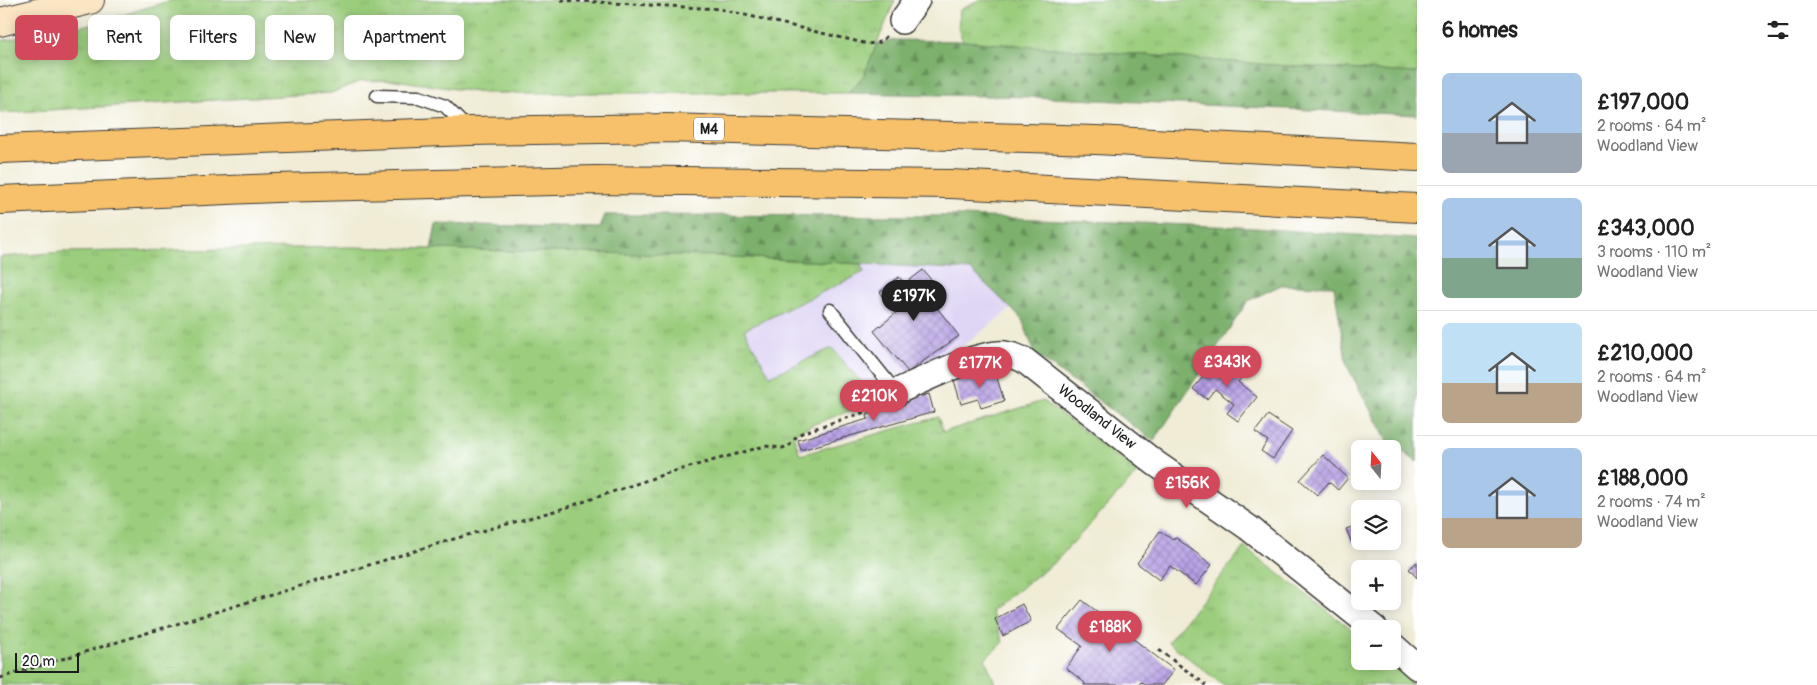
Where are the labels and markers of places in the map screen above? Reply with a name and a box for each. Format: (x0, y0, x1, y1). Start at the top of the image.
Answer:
pin: £197K (879, 280, 949, 322)
pin: £177K (945, 346, 1015, 389)
pin: £343K (1192, 346, 1262, 388)
pin: £210K (839, 380, 909, 422)
pin: £156K (1152, 466, 1222, 509)
pin: £188K (1075, 610, 1145, 653)

